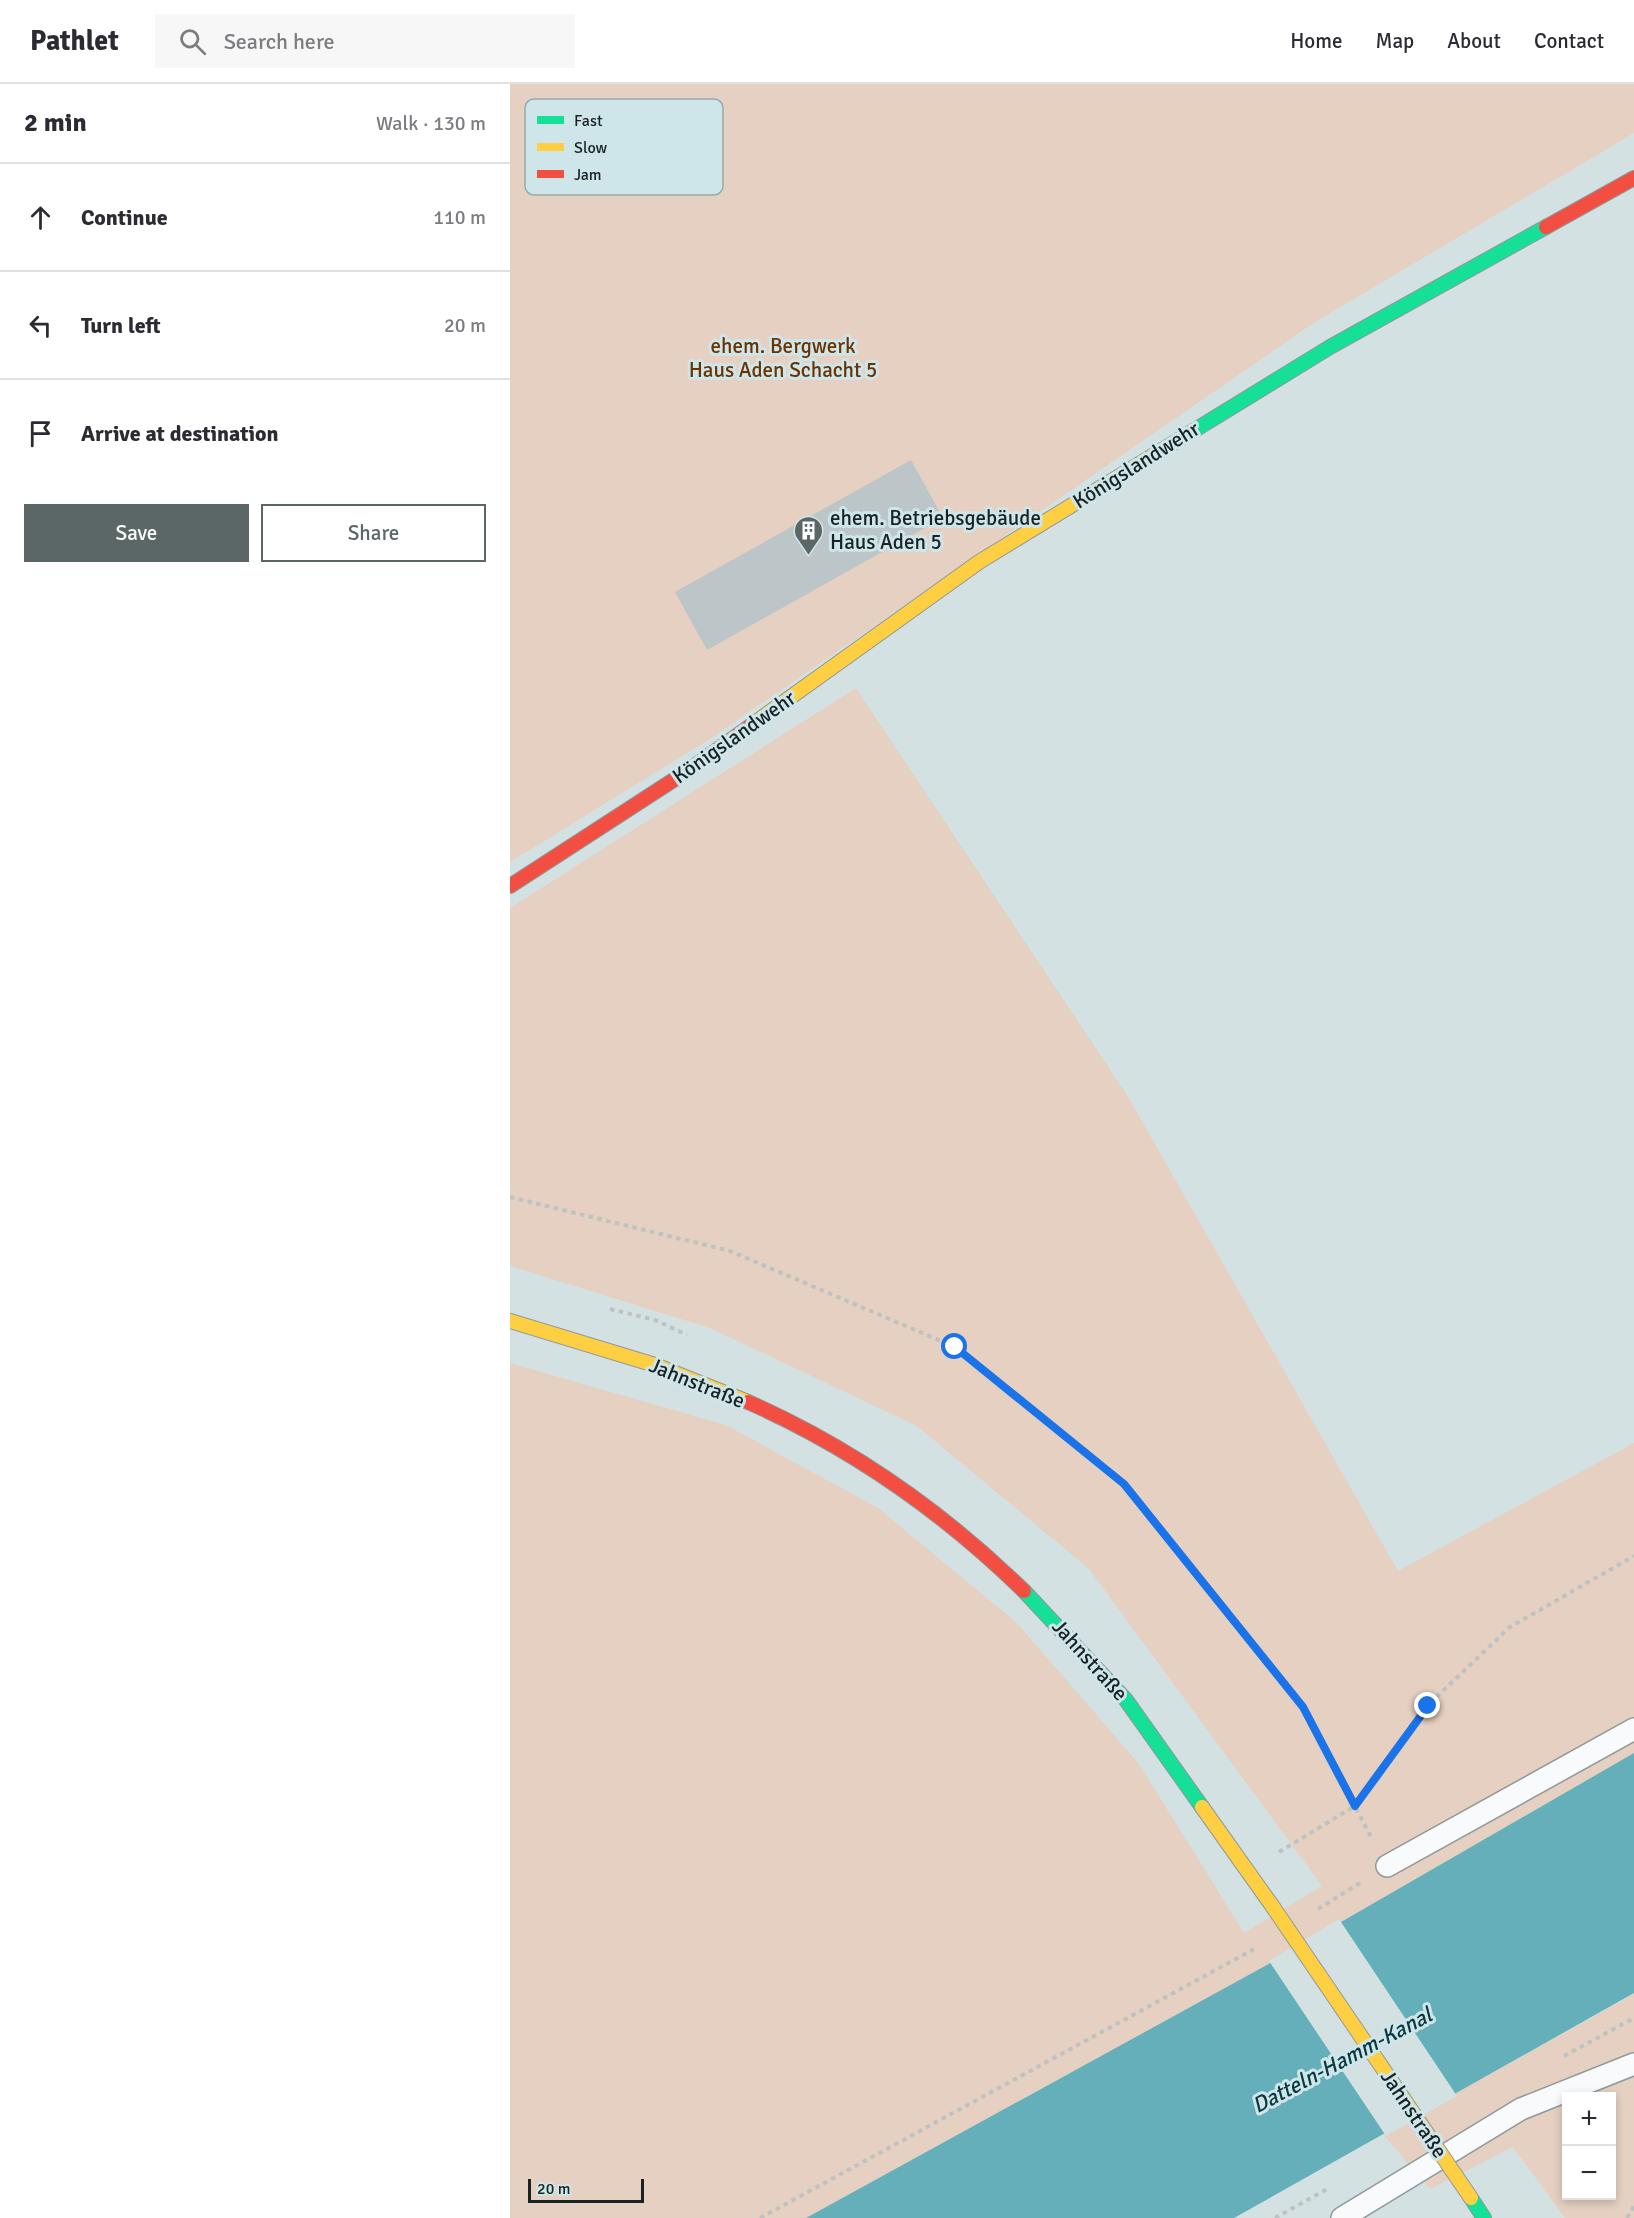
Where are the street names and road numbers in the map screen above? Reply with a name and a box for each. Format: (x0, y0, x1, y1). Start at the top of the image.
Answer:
street label: Königslandwehr (1068, 416, 1204, 514)
street label: Königslandwehr (667, 685, 801, 789)
street label: Jahnstraße (645, 1352, 749, 1414)
street label: Jahnstraße (1047, 1614, 1133, 1706)
street label: Jahnstraße (1375, 2065, 1453, 2163)

